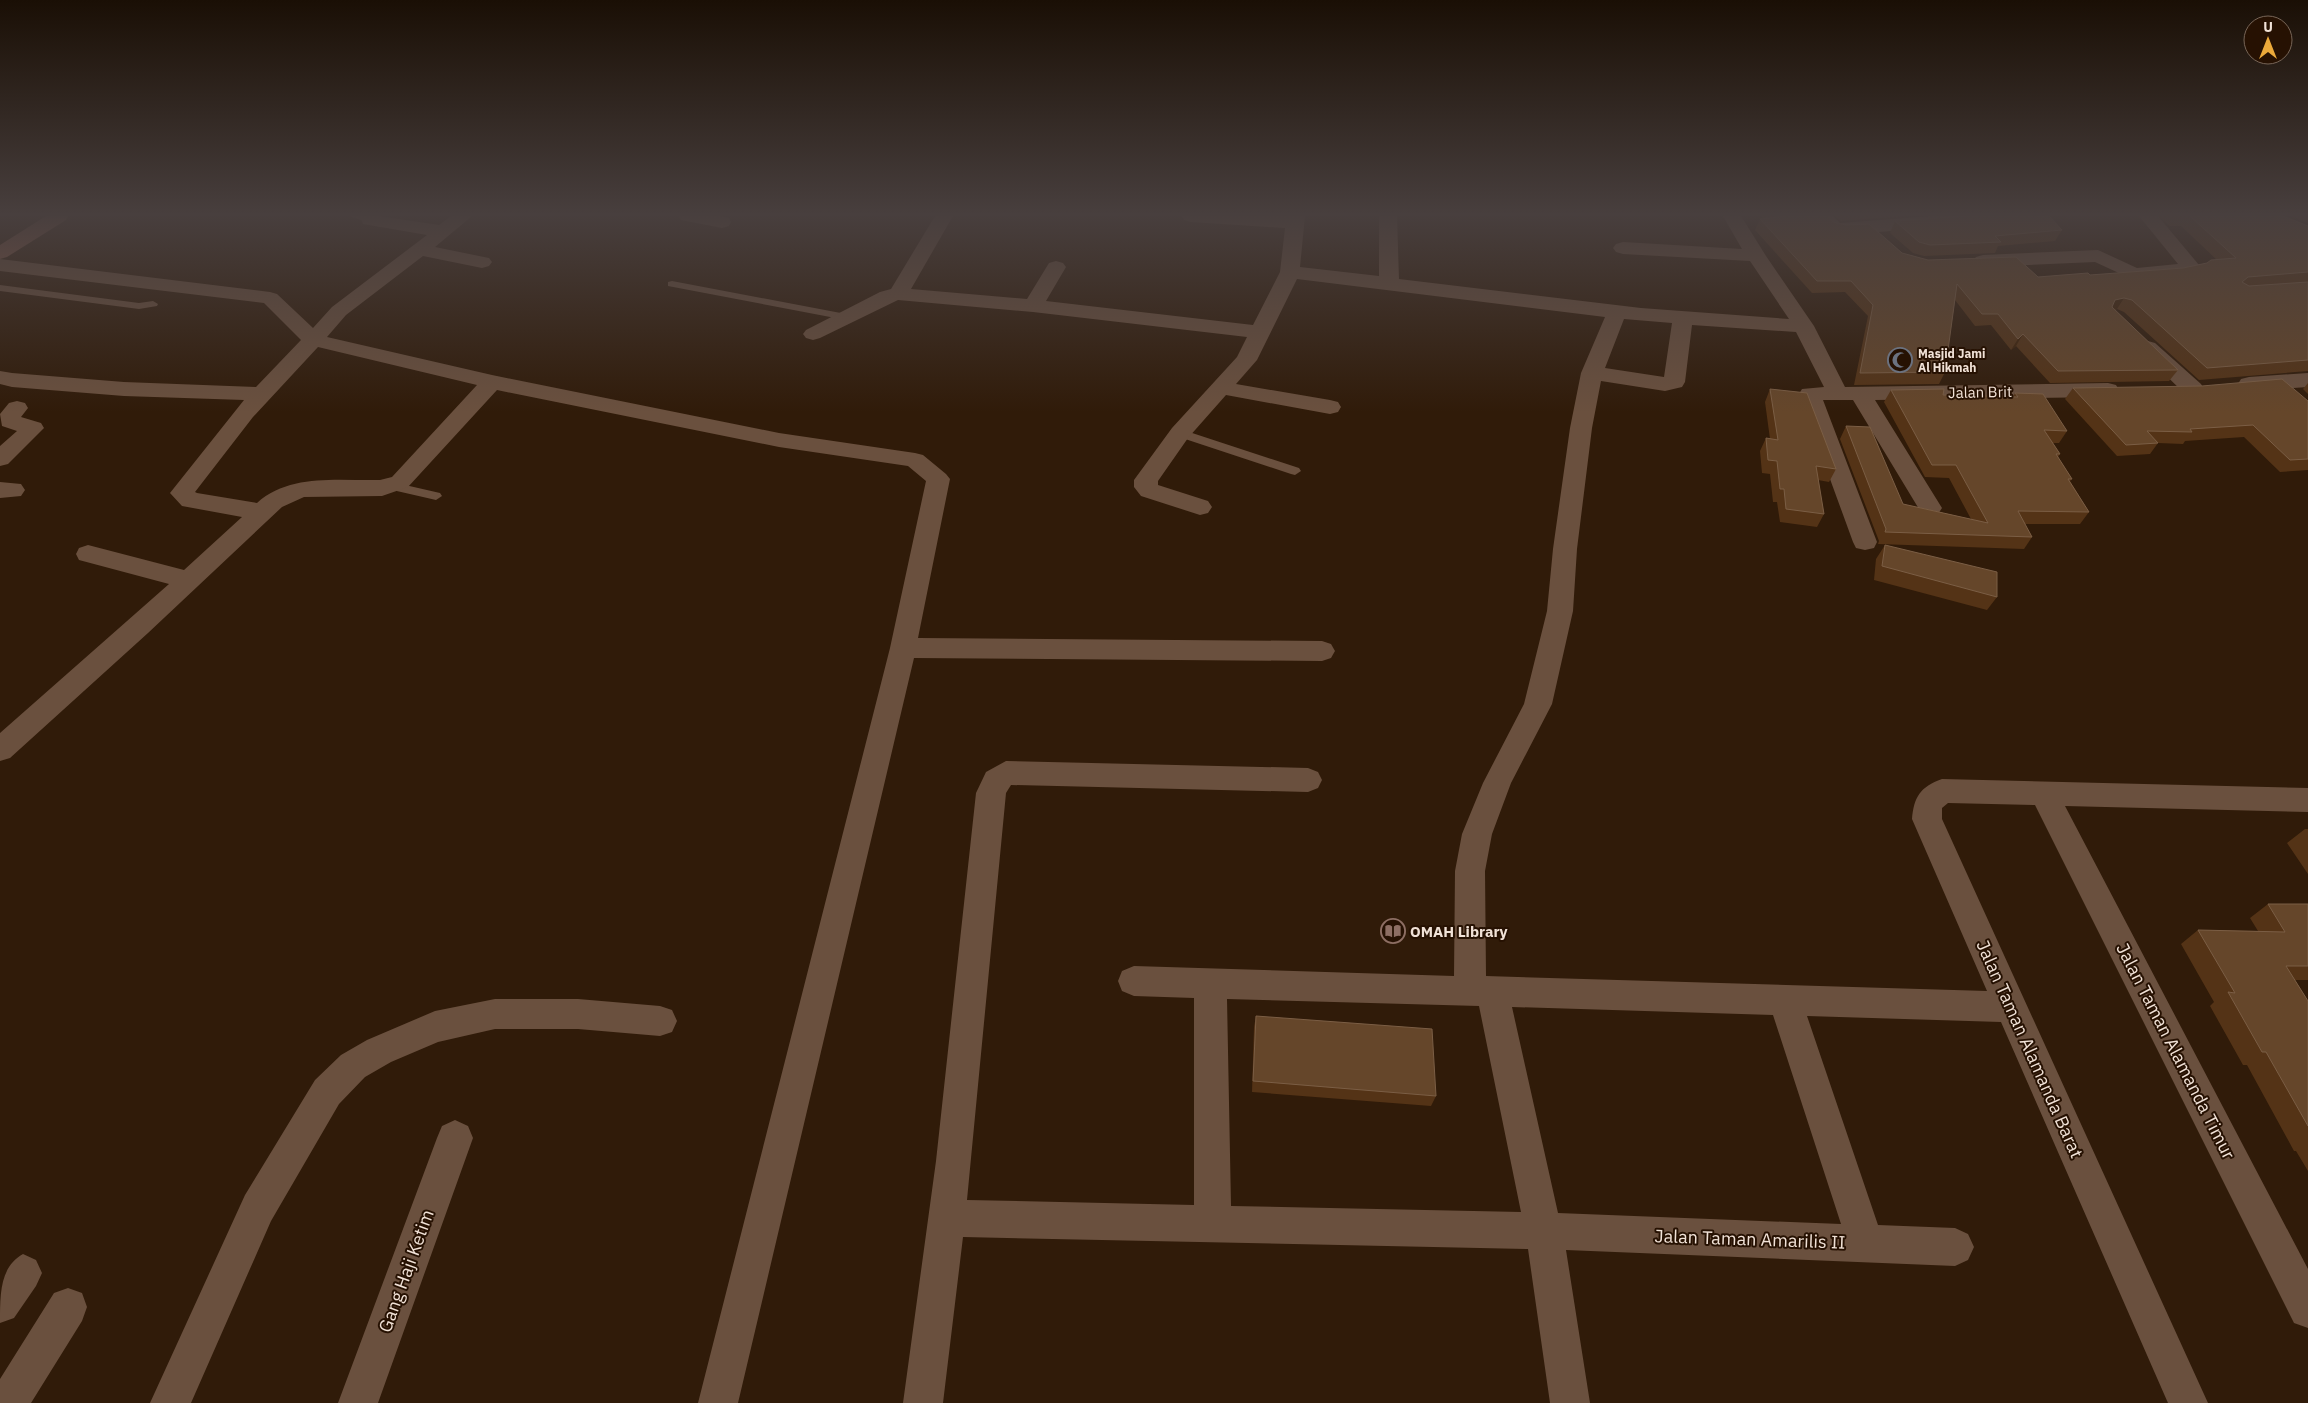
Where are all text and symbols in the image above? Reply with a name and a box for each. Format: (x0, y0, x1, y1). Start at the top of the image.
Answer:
north arrow (2243, 15, 2293, 65)
text: U (2263, 18, 2273, 36)
place label: Masjid Jami Al Hikmah (1918, 346, 1985, 375)
mosque icon: Masjid Jami Al Hikmah (1887, 347, 1913, 373)
street label: Jalan Brit (1948, 382, 2012, 402)
library icon: OMAH Library (1380, 918, 1406, 944)
place label: OMAH Library (1410, 922, 1508, 941)
street label: Jalan Taman Alamanda Barat (1972, 937, 2088, 1161)
street label: Jalan Taman Alamanda Timur (2111, 939, 2241, 1163)
street label: Gang Haji Ketim (373, 1206, 439, 1336)
street label: Jalan Taman Amarilis II (1654, 1224, 1846, 1254)

